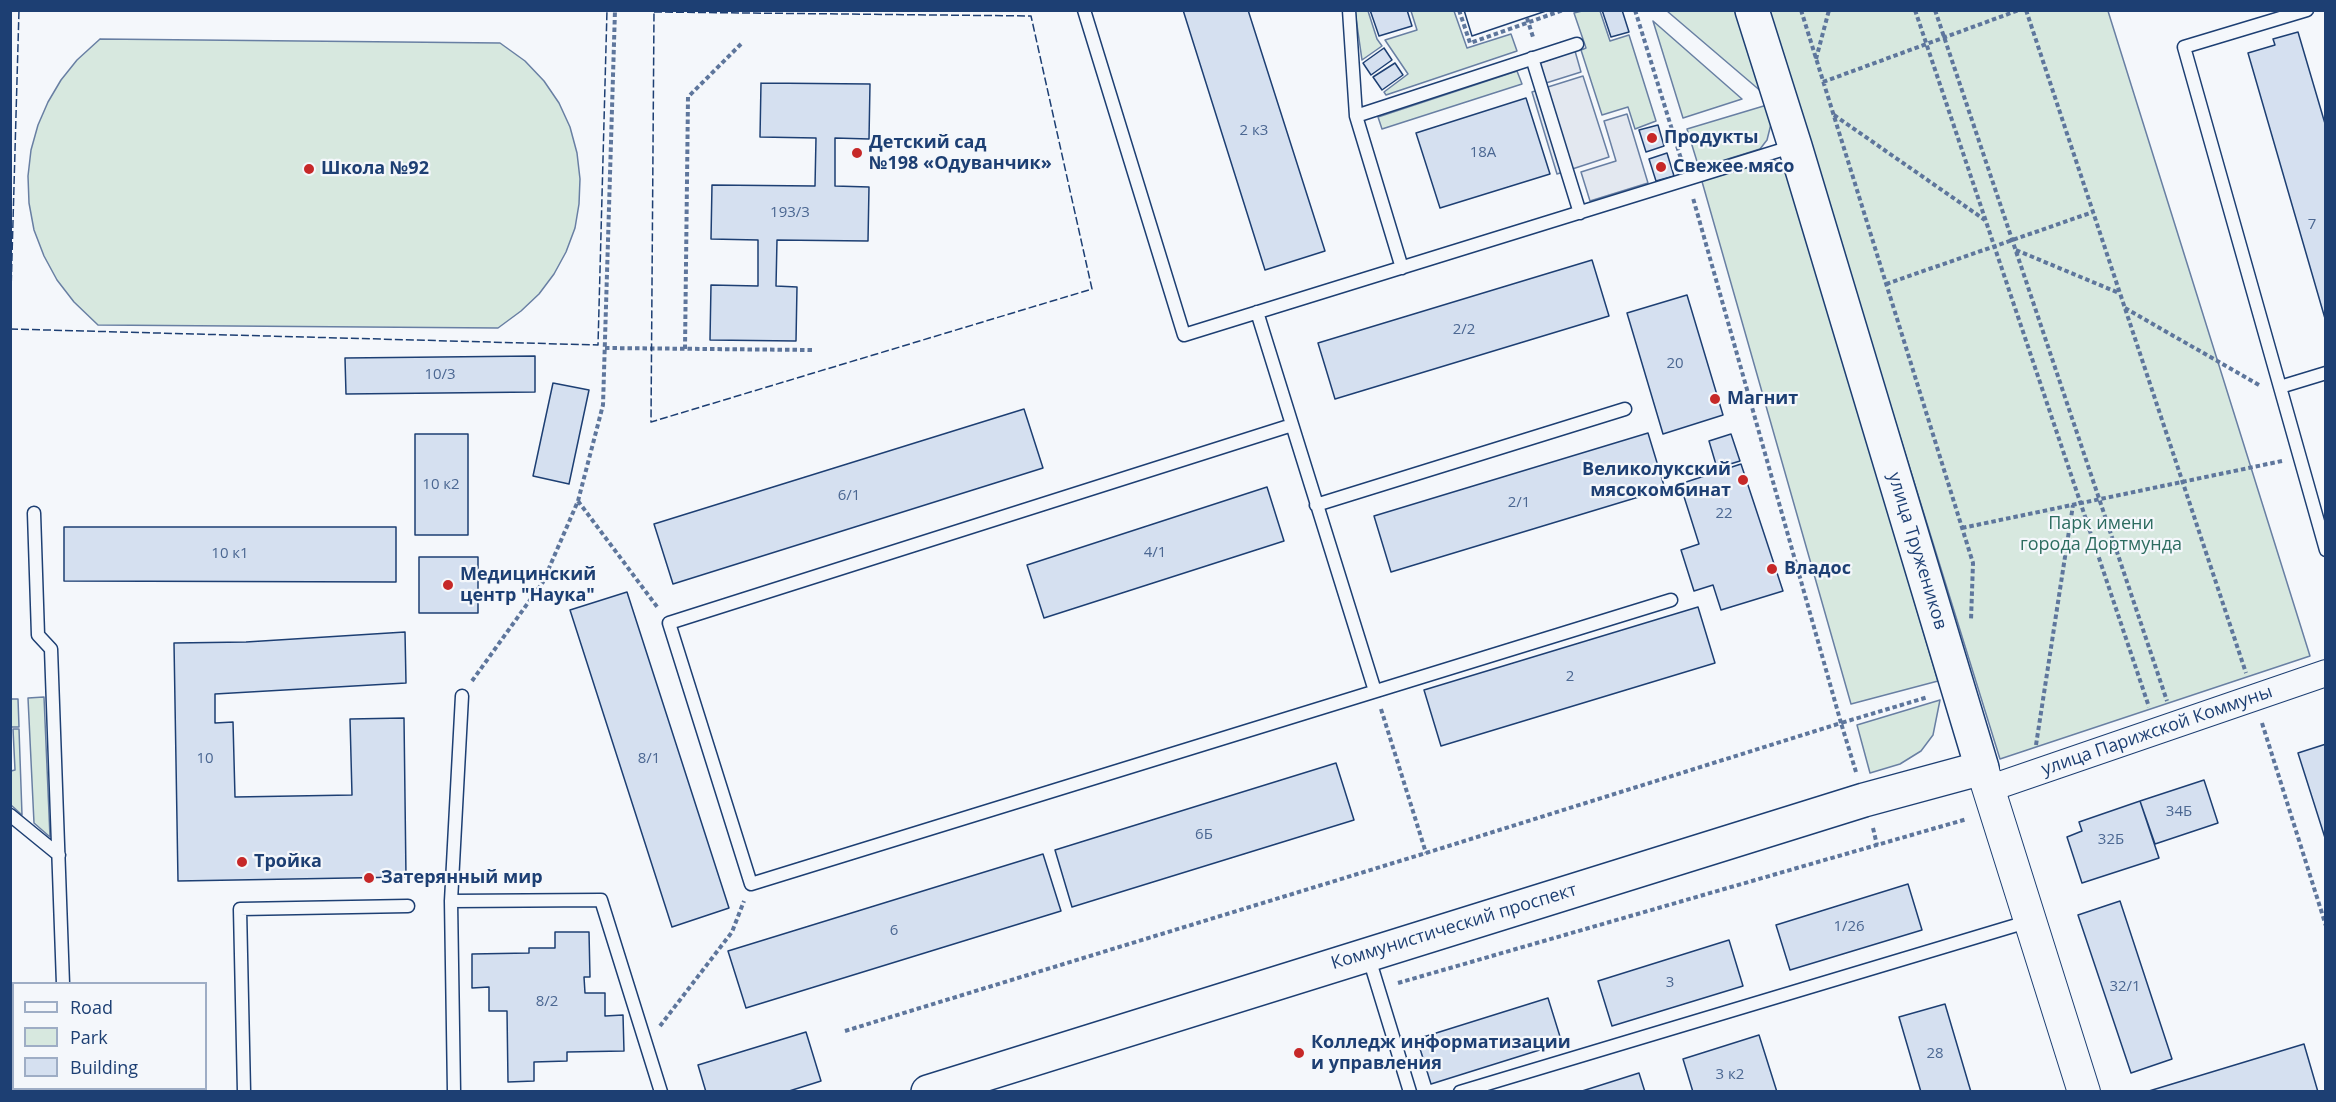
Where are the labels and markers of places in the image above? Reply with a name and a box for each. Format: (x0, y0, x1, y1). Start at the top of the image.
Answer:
place label: Продукты (1664, 127, 1759, 149)
marker: Продукты (1645, 131, 1659, 145)
place label: Детский сад №198 «Одуванчик» (869, 132, 1052, 174)
marker: Детский сад №198 «Одуванчик» (850, 146, 864, 160)
place label: Свежее мясо (1673, 156, 1794, 178)
place label: Школа №92 (321, 158, 429, 180)
marker: Свежее мясо (1654, 160, 1668, 174)
marker: Школа №92 (302, 162, 316, 176)
place label: Магнит (1727, 388, 1798, 410)
marker: Магнит (1708, 392, 1722, 406)
place label: Великолукский мясокомбинат (1582, 459, 1731, 502)
marker: Великолукский мясокомбинат (1736, 473, 1750, 487)
place label: Владос (1784, 558, 1851, 580)
marker: Владос (1765, 562, 1779, 576)
place label: Медицинский центр "Наука" (460, 564, 596, 606)
marker: Медицинский центр "Наука" (441, 578, 455, 592)
place label: Тройка (254, 851, 322, 873)
marker: Тройка (235, 855, 249, 869)
place label: Затерянный мир (381, 867, 543, 889)
marker: Затерянный мир (362, 871, 376, 885)
place label: Колледж информатизации и управления (1311, 1032, 1571, 1074)
marker: Колледж информатизации и управления (1292, 1046, 1306, 1060)

